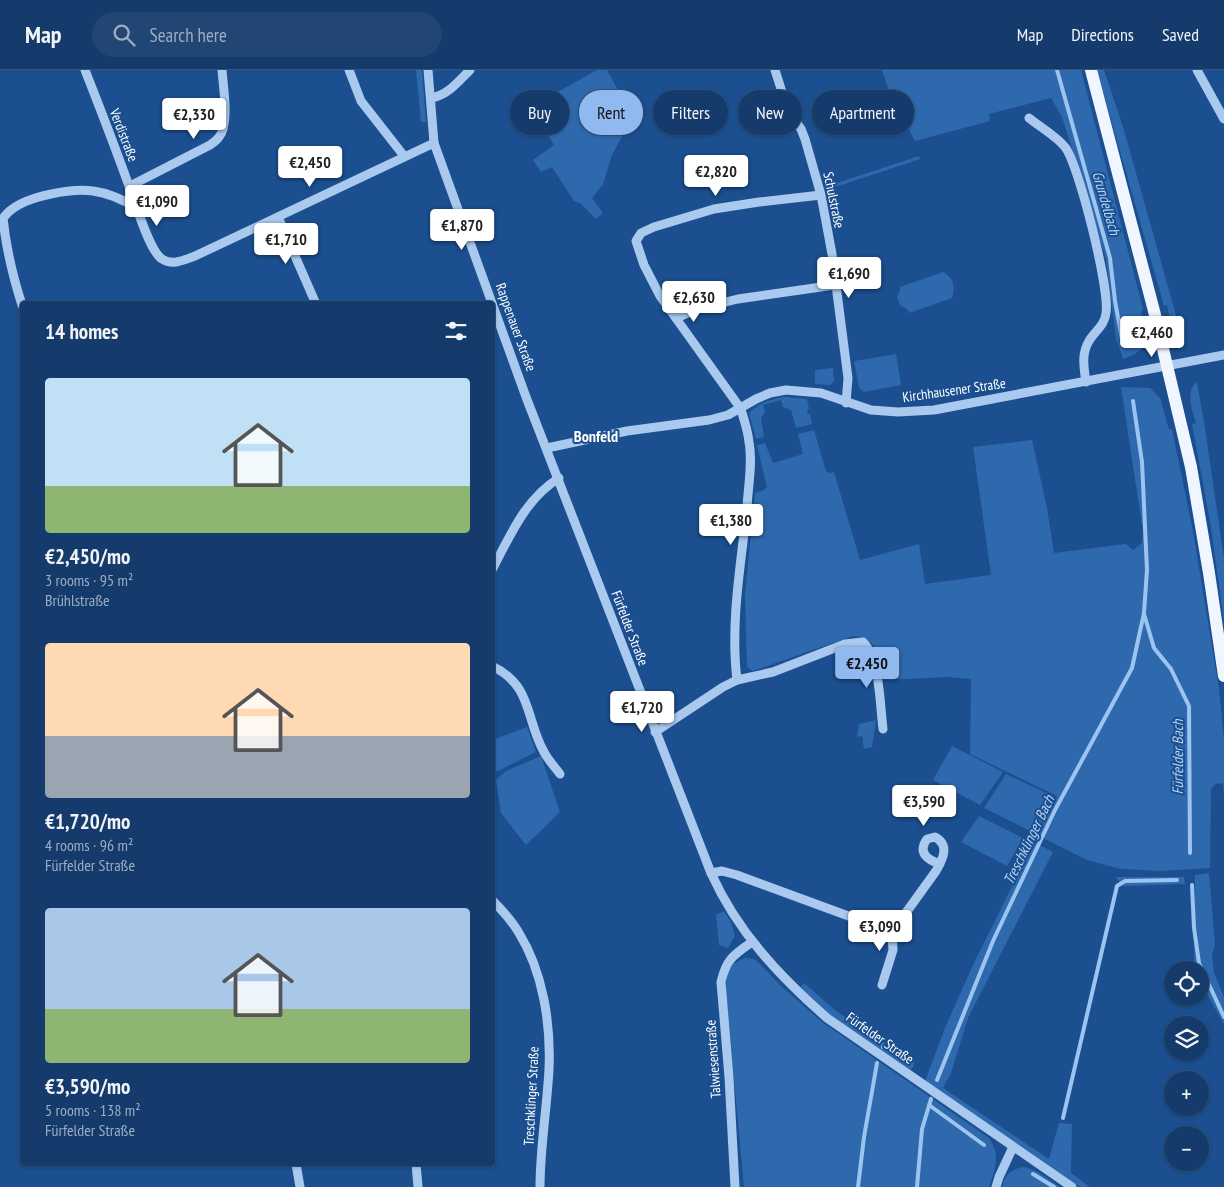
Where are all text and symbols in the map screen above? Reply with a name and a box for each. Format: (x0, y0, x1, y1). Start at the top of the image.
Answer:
search box (92, 12, 442, 57)
text: Map (25, 19, 62, 50)
icon: search (110, 21, 138, 49)
text: Search here (150, 23, 227, 47)
text: Map (1017, 23, 1043, 46)
text: Directions (1071, 23, 1134, 46)
text: Saved (1162, 23, 1199, 46)
chip: Buy (510, 90, 569, 135)
chip: Rent (579, 90, 643, 135)
chip: Filters (653, 90, 728, 135)
chip: New (738, 90, 802, 135)
chip: Apartment (812, 90, 914, 135)
pin: €2,330 (153, 98, 235, 140)
text: €2,330 (173, 104, 215, 124)
street label: Verdistraße (105, 105, 142, 164)
pin: €2,450 (269, 146, 351, 188)
text: €2,450 (289, 152, 331, 172)
pin: €2,820 (675, 154, 757, 197)
text: €2,820 (695, 161, 737, 181)
water label: Grundelbach (1088, 169, 1125, 238)
street label: Schulstraße (819, 170, 849, 230)
pin: €1,090 (116, 184, 198, 227)
text: €1,090 (136, 191, 178, 211)
pin: €1,870 (421, 208, 503, 251)
text: €1,870 (441, 215, 483, 235)
pin: €1,710 (245, 222, 327, 265)
text: €1,710 (265, 229, 307, 249)
pin: €1,690 (808, 256, 890, 299)
text: €1,690 (828, 263, 870, 283)
street label: Rappenauer Straße (492, 280, 540, 374)
pin: €2,630 (653, 280, 735, 323)
text: €2,630 (673, 287, 715, 307)
pin: €2,460 (1111, 316, 1193, 358)
icon: filters (442, 317, 470, 345)
text: 14 homes (45, 318, 118, 345)
text: €2,460 (1131, 322, 1173, 342)
street label: Kirchhausener Straße (901, 374, 1007, 406)
icon: home (213, 410, 303, 500)
district label: Bonfeld (574, 426, 618, 446)
pin: €1,380 (690, 504, 772, 546)
text: €1,380 (710, 510, 752, 530)
text: €2,450/mo (45, 543, 130, 570)
text: 3 rooms · 95 m² (45, 570, 133, 590)
street label: Fürfelder Straße (607, 588, 653, 668)
text: Brühlstraße (45, 590, 110, 610)
pin: €2,450 (826, 646, 908, 689)
text: €2,450 (846, 653, 888, 673)
icon: home (213, 675, 303, 765)
pin: €1,720 (601, 690, 683, 733)
text: €1,720 (621, 697, 663, 717)
water label: Fürfelder Bach (1168, 718, 1187, 795)
pin: €3,590 (883, 784, 965, 827)
text: €3,590 (903, 791, 945, 811)
water label: Treschklinger Bach (999, 791, 1059, 887)
text: €1,720/mo (45, 808, 130, 835)
text: 4 rooms · 96 m² (45, 835, 133, 855)
text: Fürfelder Straße (45, 855, 135, 875)
pin: €3,090 (839, 910, 921, 952)
text: €3,090 (859, 916, 901, 936)
icon: home (213, 940, 303, 1030)
map controls (1164, 961, 1209, 1171)
button: locate (1164, 961, 1209, 1006)
street label: Fürfelder Straße (843, 1008, 918, 1068)
button: layers (1164, 1016, 1209, 1061)
street label: Talwiesenstraße (701, 1019, 725, 1099)
street label: Treschklinger Straße (519, 1046, 543, 1146)
button: + (1164, 1071, 1209, 1116)
text: €3,590/mo (45, 1073, 130, 1100)
text: 5 rooms · 138 m² (45, 1100, 141, 1120)
text: Fürfelder Straße (45, 1120, 135, 1140)
button: − (1164, 1126, 1209, 1171)

